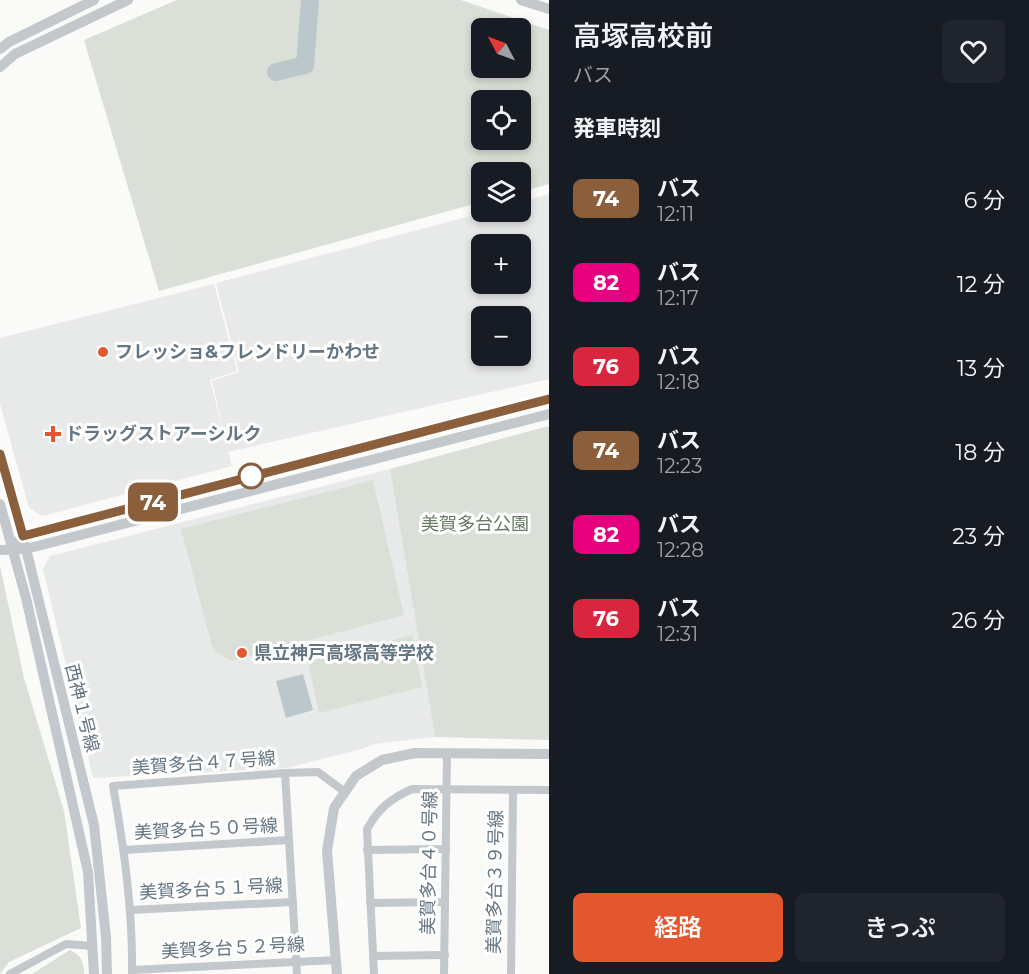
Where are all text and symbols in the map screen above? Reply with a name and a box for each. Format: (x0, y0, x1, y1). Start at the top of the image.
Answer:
north arrow (471, 18, 531, 78)
map controls (471, 18, 531, 366)
text: 高塚高校前 (573, 19, 713, 53)
button: heart (942, 20, 1005, 83)
text: バス (573, 63, 613, 87)
button: locate (471, 90, 531, 150)
text: 発車時刻 (573, 115, 661, 142)
button: layers (471, 162, 531, 222)
text: バス (657, 175, 701, 202)
text: 74 (593, 186, 619, 211)
text: 6 分 (964, 187, 1005, 214)
text: 12:11 (657, 202, 694, 226)
button: + (471, 234, 531, 294)
text: バス (657, 259, 701, 286)
text: 82 (593, 270, 619, 295)
text: 12 分 (957, 271, 1005, 298)
text: 12:17 (657, 286, 699, 310)
button: − (471, 306, 531, 366)
place label: フレッショ&フレンドリーかわせ (115, 341, 380, 363)
text: バス (657, 343, 701, 370)
marker: フレッショ&フレンドリーかわせ (96, 345, 110, 359)
text: 76 (593, 354, 619, 379)
text: 13 分 (957, 355, 1005, 382)
text: 12:18 (657, 370, 700, 394)
place label: ドラッグストアーシルク (65, 423, 262, 445)
marker: ドラッグストアーシルク (46, 427, 60, 441)
text: バス (657, 427, 701, 454)
text: 74 (593, 438, 619, 463)
text: 18 分 (955, 439, 1005, 466)
text: 12:23 (657, 454, 702, 478)
unlabelled marker (238, 463, 264, 489)
line badge: 74 (126, 482, 180, 522)
text: 74 (140, 490, 166, 515)
text: バス (657, 511, 701, 538)
park label: 美賀多台公園 (421, 513, 529, 535)
text: 82 (593, 522, 619, 547)
text: 23 分 (952, 523, 1005, 550)
text: 12:28 (657, 538, 704, 562)
text: バス (657, 595, 701, 622)
text: 76 (593, 606, 619, 631)
text: 26 分 (951, 607, 1005, 634)
text: 12:31 (657, 622, 698, 646)
place label: 県立神戸高塚高等学校 (254, 642, 434, 664)
marker: 県立神戸高塚高等学校 (235, 646, 249, 660)
street label: 西神１号線 (60, 662, 104, 754)
street label: 美賀多台４７号線 (131, 747, 277, 779)
street label: 美賀多台４０号線 (417, 791, 441, 935)
street label: 美賀多台３９号線 (483, 810, 507, 954)
street label: 美賀多台５０号線 (134, 814, 278, 844)
street label: 美賀多台５１号線 (139, 874, 283, 904)
button: 経路 (573, 893, 783, 962)
button: きっぷ (795, 893, 1005, 962)
street label: 美賀多台５２号線 (161, 933, 305, 963)

